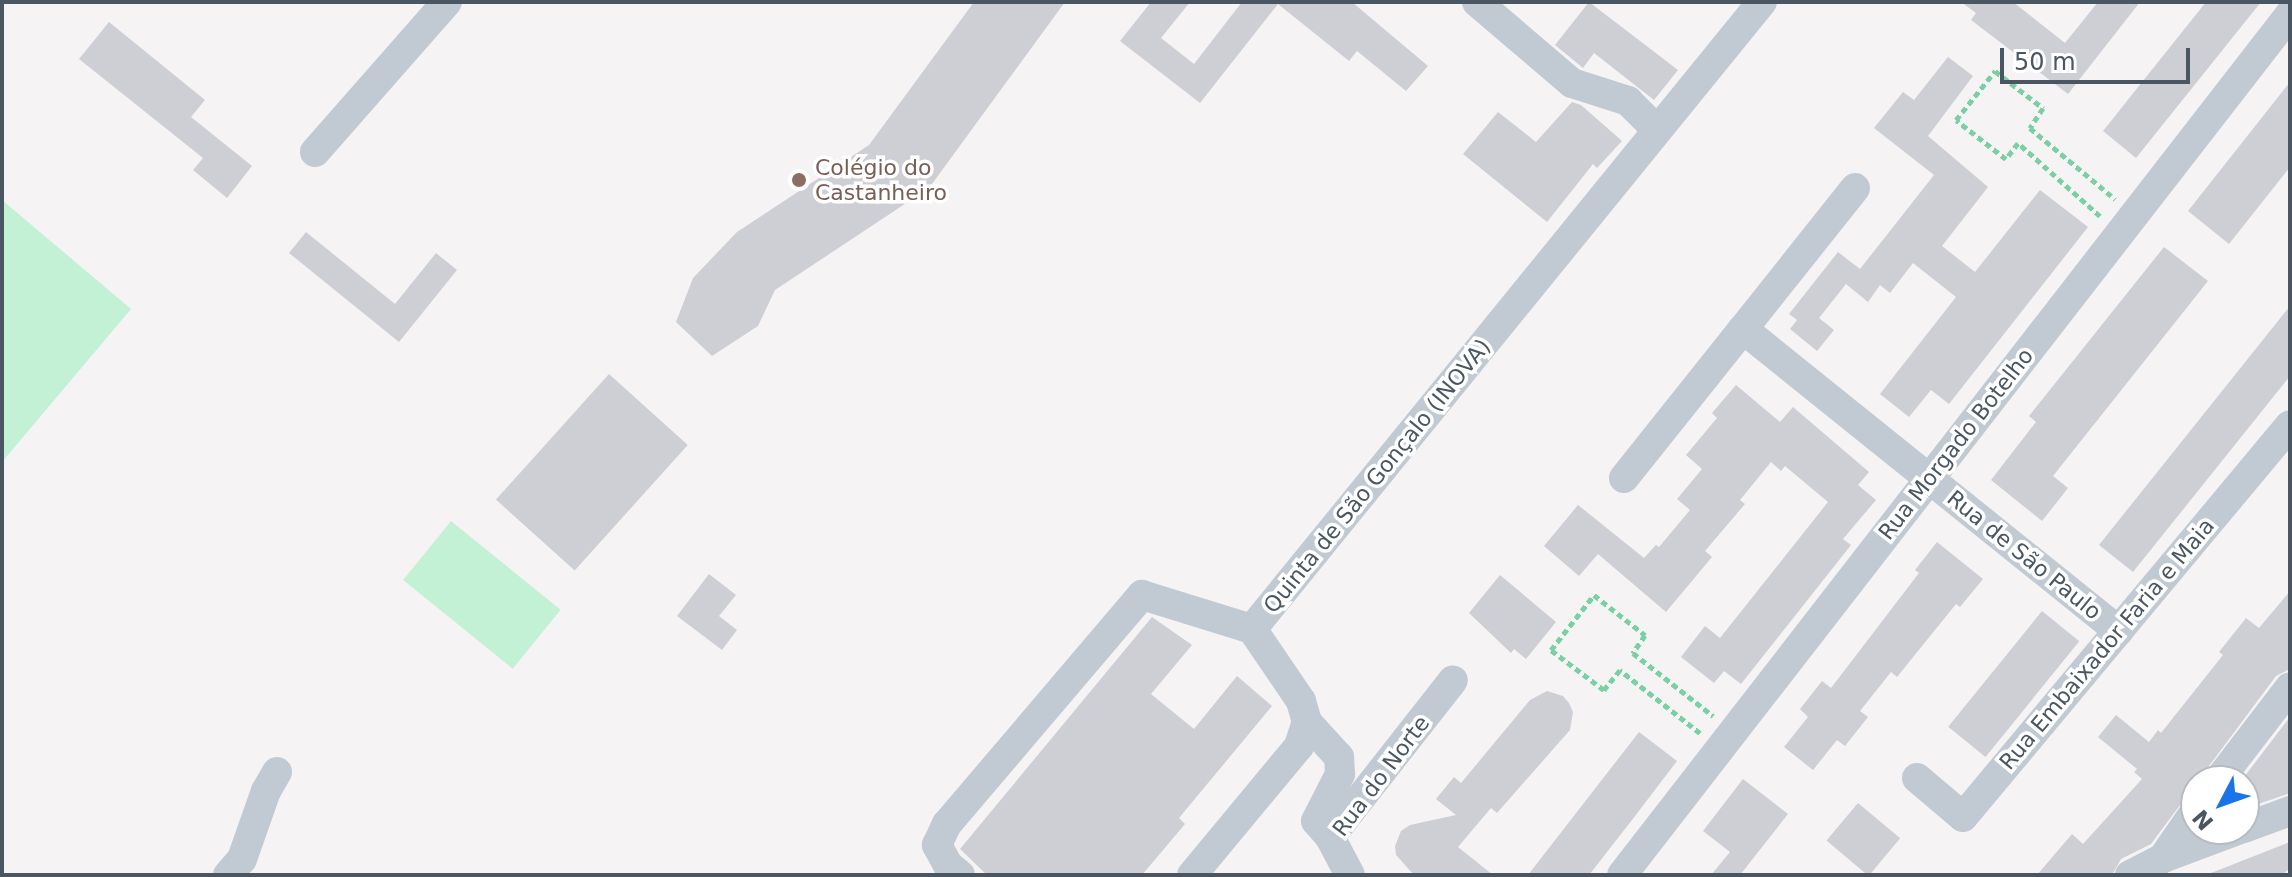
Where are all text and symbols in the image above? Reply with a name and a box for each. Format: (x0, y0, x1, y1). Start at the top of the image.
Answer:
scale bar (2004, 32, 2194, 82)
text: 50 m (2014, 48, 2076, 76)
place label: Colégio do Castanheiro (815, 154, 947, 206)
marker: Colégio do Castanheiro (790, 171, 808, 189)
street label: Quinta de São Gonçalo (INOVA) (1258, 334, 1496, 618)
street label: Rua Morgado Botelho (1873, 343, 2039, 545)
street label: Rua de São Paulo (1942, 485, 2106, 625)
street label: Rua Embaixador Faria e Maia (1994, 513, 2220, 775)
street label: Rua do Norte (1327, 710, 1435, 842)
north arrow (2180, 765, 2260, 845)
text: N (2188, 805, 2219, 835)

